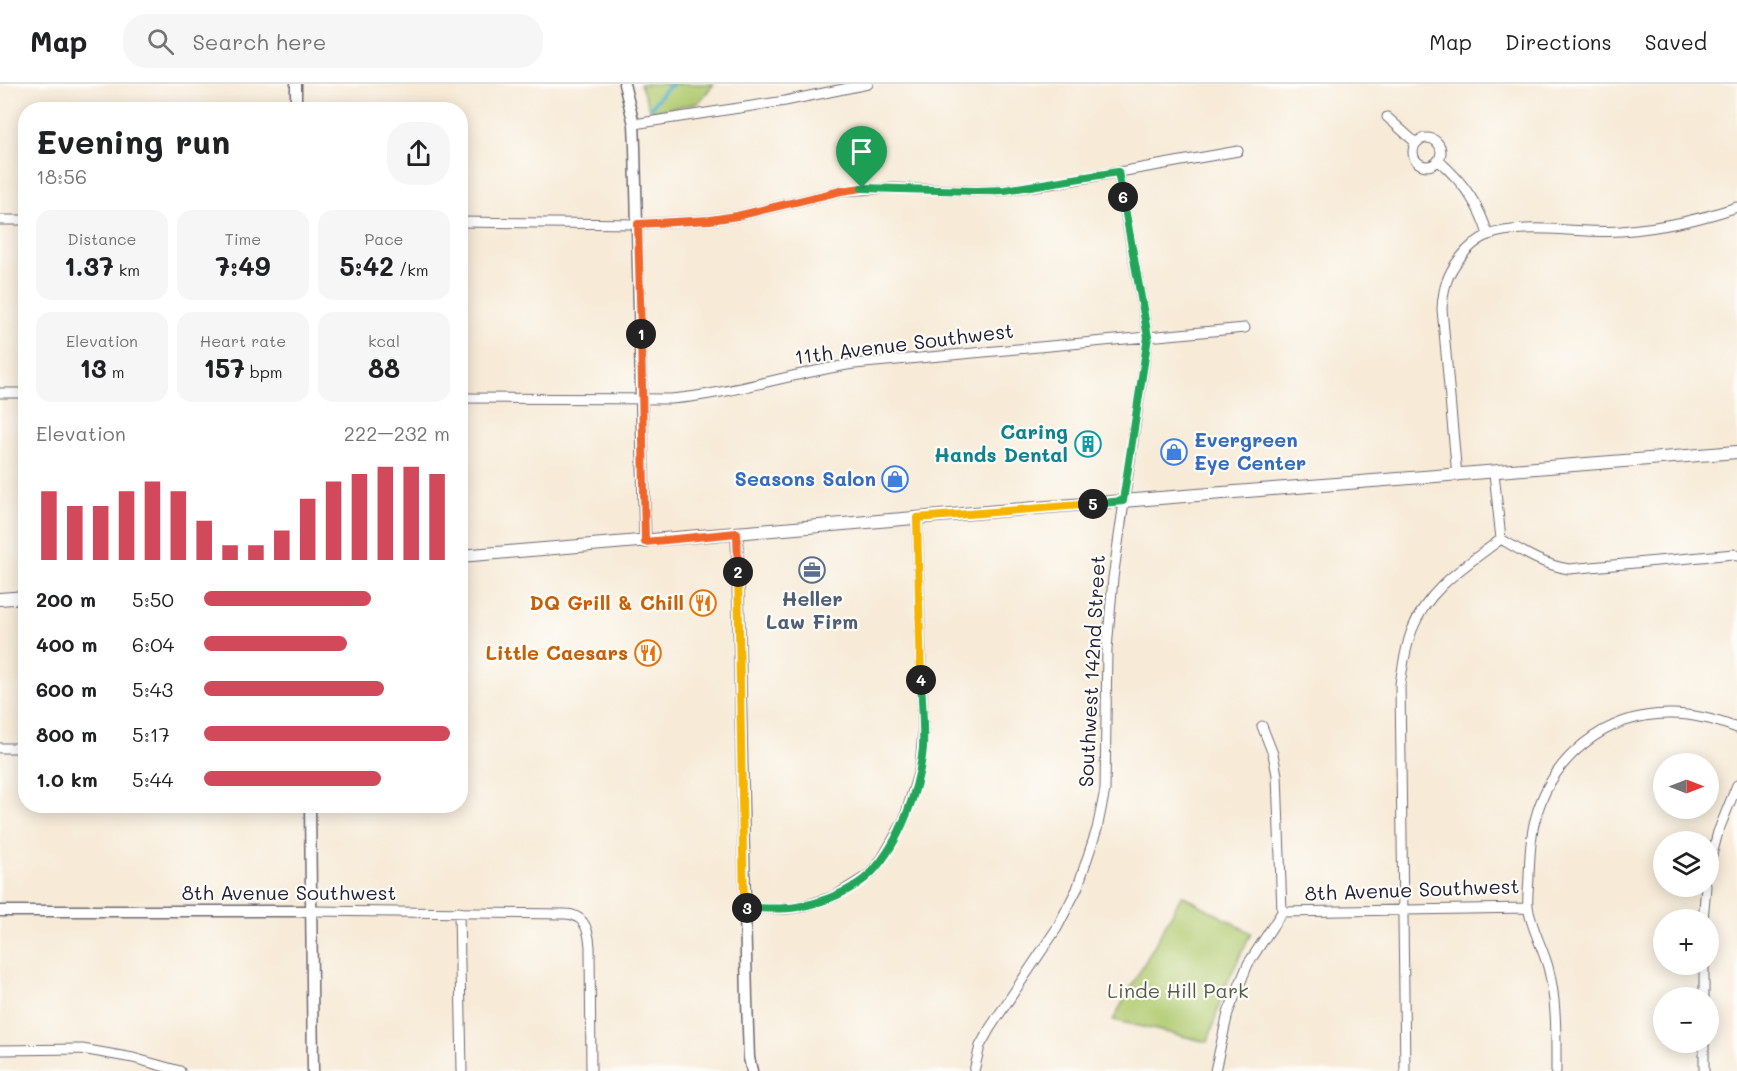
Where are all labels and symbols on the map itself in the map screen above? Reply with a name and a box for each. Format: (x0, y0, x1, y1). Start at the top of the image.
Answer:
pin (836, 126, 887, 188)
pin: 6 (1108, 182, 1138, 212)
street label: 11th Avenue Southwest (793, 317, 1015, 369)
pin: 1 (626, 319, 656, 349)
place label: Caring Hands Dental (934, 418, 1068, 467)
place label: Evergreen Eye Center (1194, 426, 1306, 475)
building icon: Caring Hands Dental (1073, 429, 1103, 459)
shop icon: Evergreen Eye Center (1159, 437, 1189, 467)
shop icon: Seasons Salon (880, 464, 910, 494)
place label: Seasons Salon (734, 465, 876, 491)
pin: 5 (1078, 489, 1108, 519)
street label: Southwest 142nd Street (1072, 554, 1110, 788)
office icon: Heller Law Firm (797, 555, 827, 585)
pin: 2 (723, 557, 753, 587)
place label: Heller Law Firm (766, 585, 858, 634)
restaurant icon: DQ Grill & Chill (688, 588, 718, 618)
place label: DQ Grill & Chill (530, 589, 684, 615)
restaurant icon: Little Caesars (633, 638, 663, 668)
place label: Little Caesars (485, 639, 628, 665)
pin: 4 (906, 665, 936, 695)
north arrow (1653, 753, 1719, 819)
street label: 8th Avenue Southwest (1304, 872, 1520, 906)
street label: 8th Avenue Southwest (182, 879, 396, 905)
pin: 3 (732, 893, 762, 923)
park label: Linde Hill Park (1107, 977, 1249, 1003)

